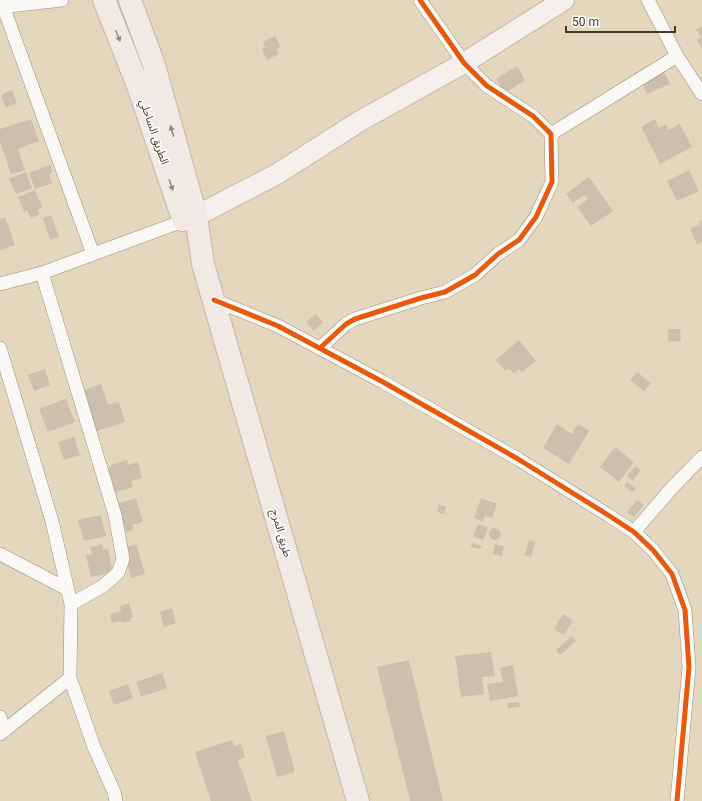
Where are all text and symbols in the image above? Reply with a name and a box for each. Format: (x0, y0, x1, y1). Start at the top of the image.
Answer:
scale bar (566, 8, 675, 34)
text: 50 m (572, 15, 599, 29)
one-way arrow (116, 31, 122, 43)
street label: الطريق الساحلي (134, 98, 171, 167)
one-way arrow (169, 125, 175, 137)
one-way arrow (168, 179, 174, 191)
street label: طريق المرج (267, 507, 294, 559)

